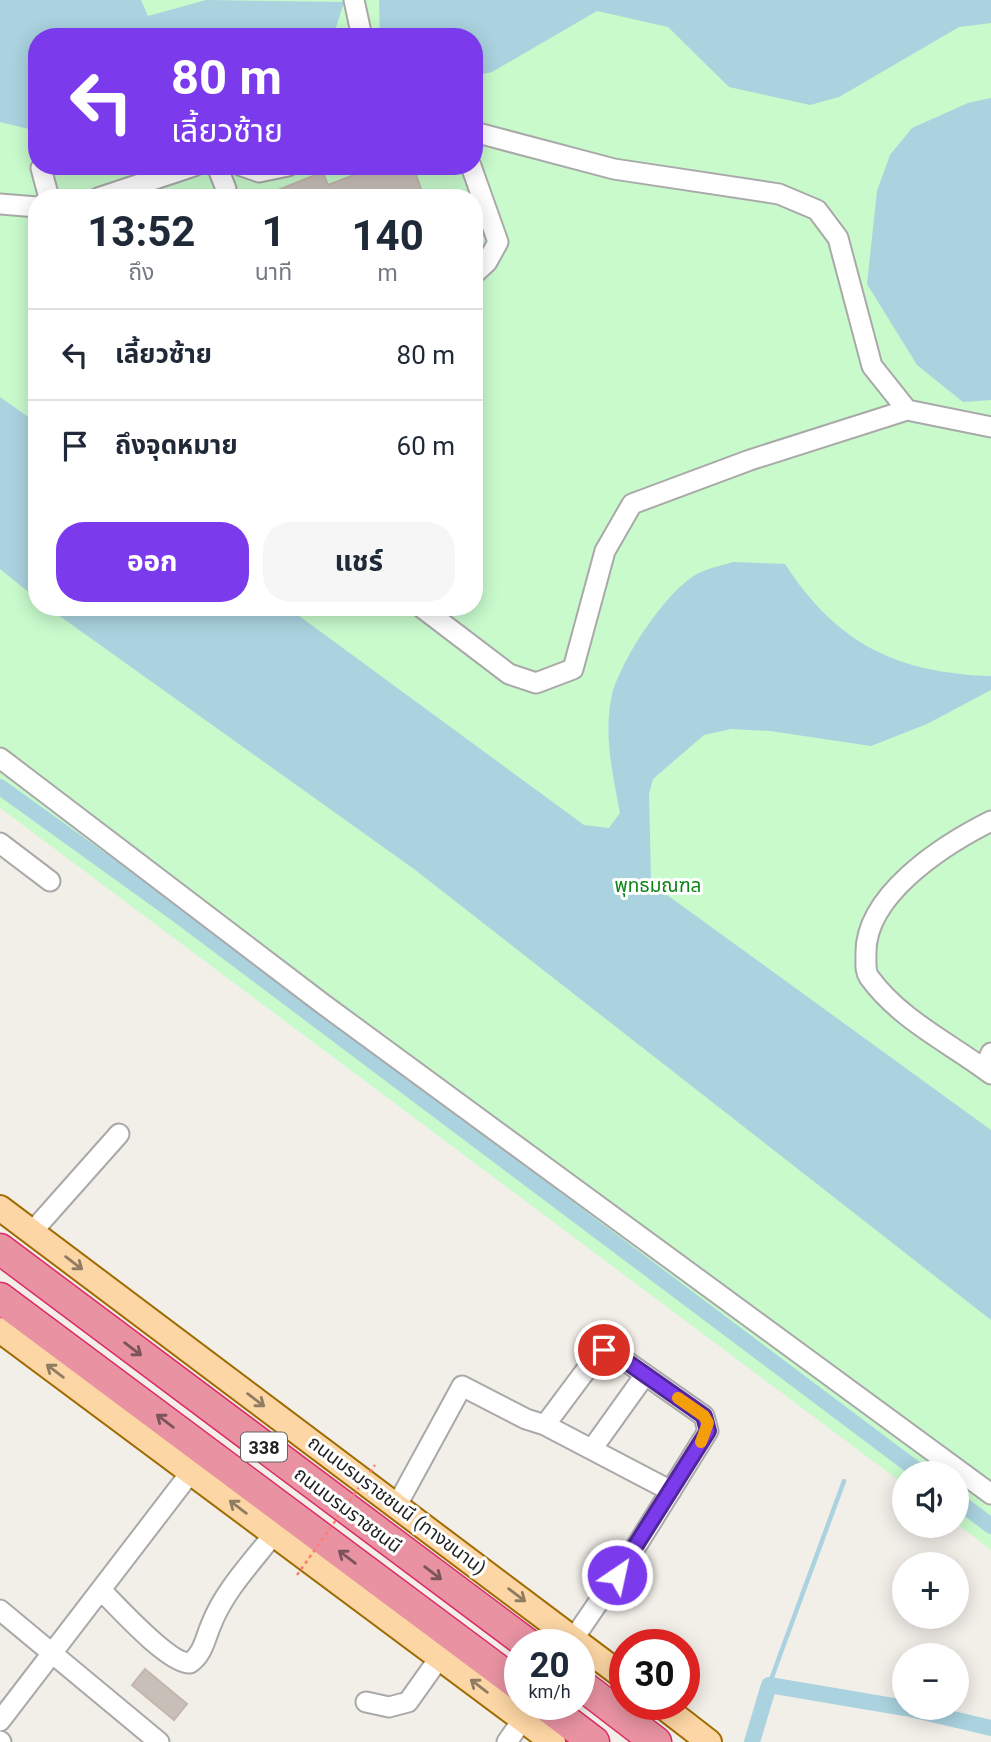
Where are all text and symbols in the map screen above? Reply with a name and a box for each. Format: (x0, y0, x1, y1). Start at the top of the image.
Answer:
text: 80 m (171, 49, 282, 106)
icon: left (56, 56, 147, 147)
text: เลี้ยวซ้าย (171, 112, 283, 150)
text: 13:52 (87, 207, 195, 256)
text: 1 (261, 207, 286, 256)
text: 140 (351, 211, 424, 260)
text: ถึง (128, 259, 154, 286)
text: นาที (255, 259, 292, 286)
text: m (378, 260, 398, 287)
icon: left (56, 336, 94, 374)
text: เลี้ยวซ้าย (115, 339, 212, 369)
text: 80 m (397, 340, 455, 370)
icon: arrive (56, 427, 94, 465)
text: ถึงจุดหมาย (115, 430, 238, 460)
text: 60 m (397, 431, 455, 461)
button: ออก (56, 522, 249, 602)
button: แชร์ (263, 522, 455, 602)
park label: พุทธมณฑล (615, 874, 701, 897)
one-way arrow (64, 1256, 83, 1271)
pin (574, 1320, 634, 1380)
icon: arrive (585, 1331, 623, 1369)
one-way arrow (123, 1341, 142, 1356)
one-way arrow (46, 1364, 65, 1378)
one-way arrow (246, 1393, 265, 1407)
one-way arrow (156, 1414, 175, 1428)
street label: ถนนบรมราชชนนี (ทางขนาน) (303, 1431, 491, 1579)
road number: 338 (241, 1432, 287, 1462)
map controls (892, 1461, 969, 1720)
button: sound (892, 1461, 969, 1538)
street label: ถนนบรมราชชนนี (290, 1462, 406, 1558)
one-way arrow (228, 1500, 247, 1515)
position arrow (580, 1538, 654, 1612)
one-way arrow (339, 1550, 357, 1565)
button: + (892, 1552, 969, 1629)
one-way arrow (423, 1566, 442, 1580)
one-way arrow (507, 1588, 525, 1603)
speed limit sign: 30 (609, 1629, 700, 1720)
button: − (892, 1643, 969, 1720)
text: 20 (529, 1645, 570, 1686)
one-way arrow (470, 1679, 489, 1694)
text: km/h (528, 1681, 571, 1702)

